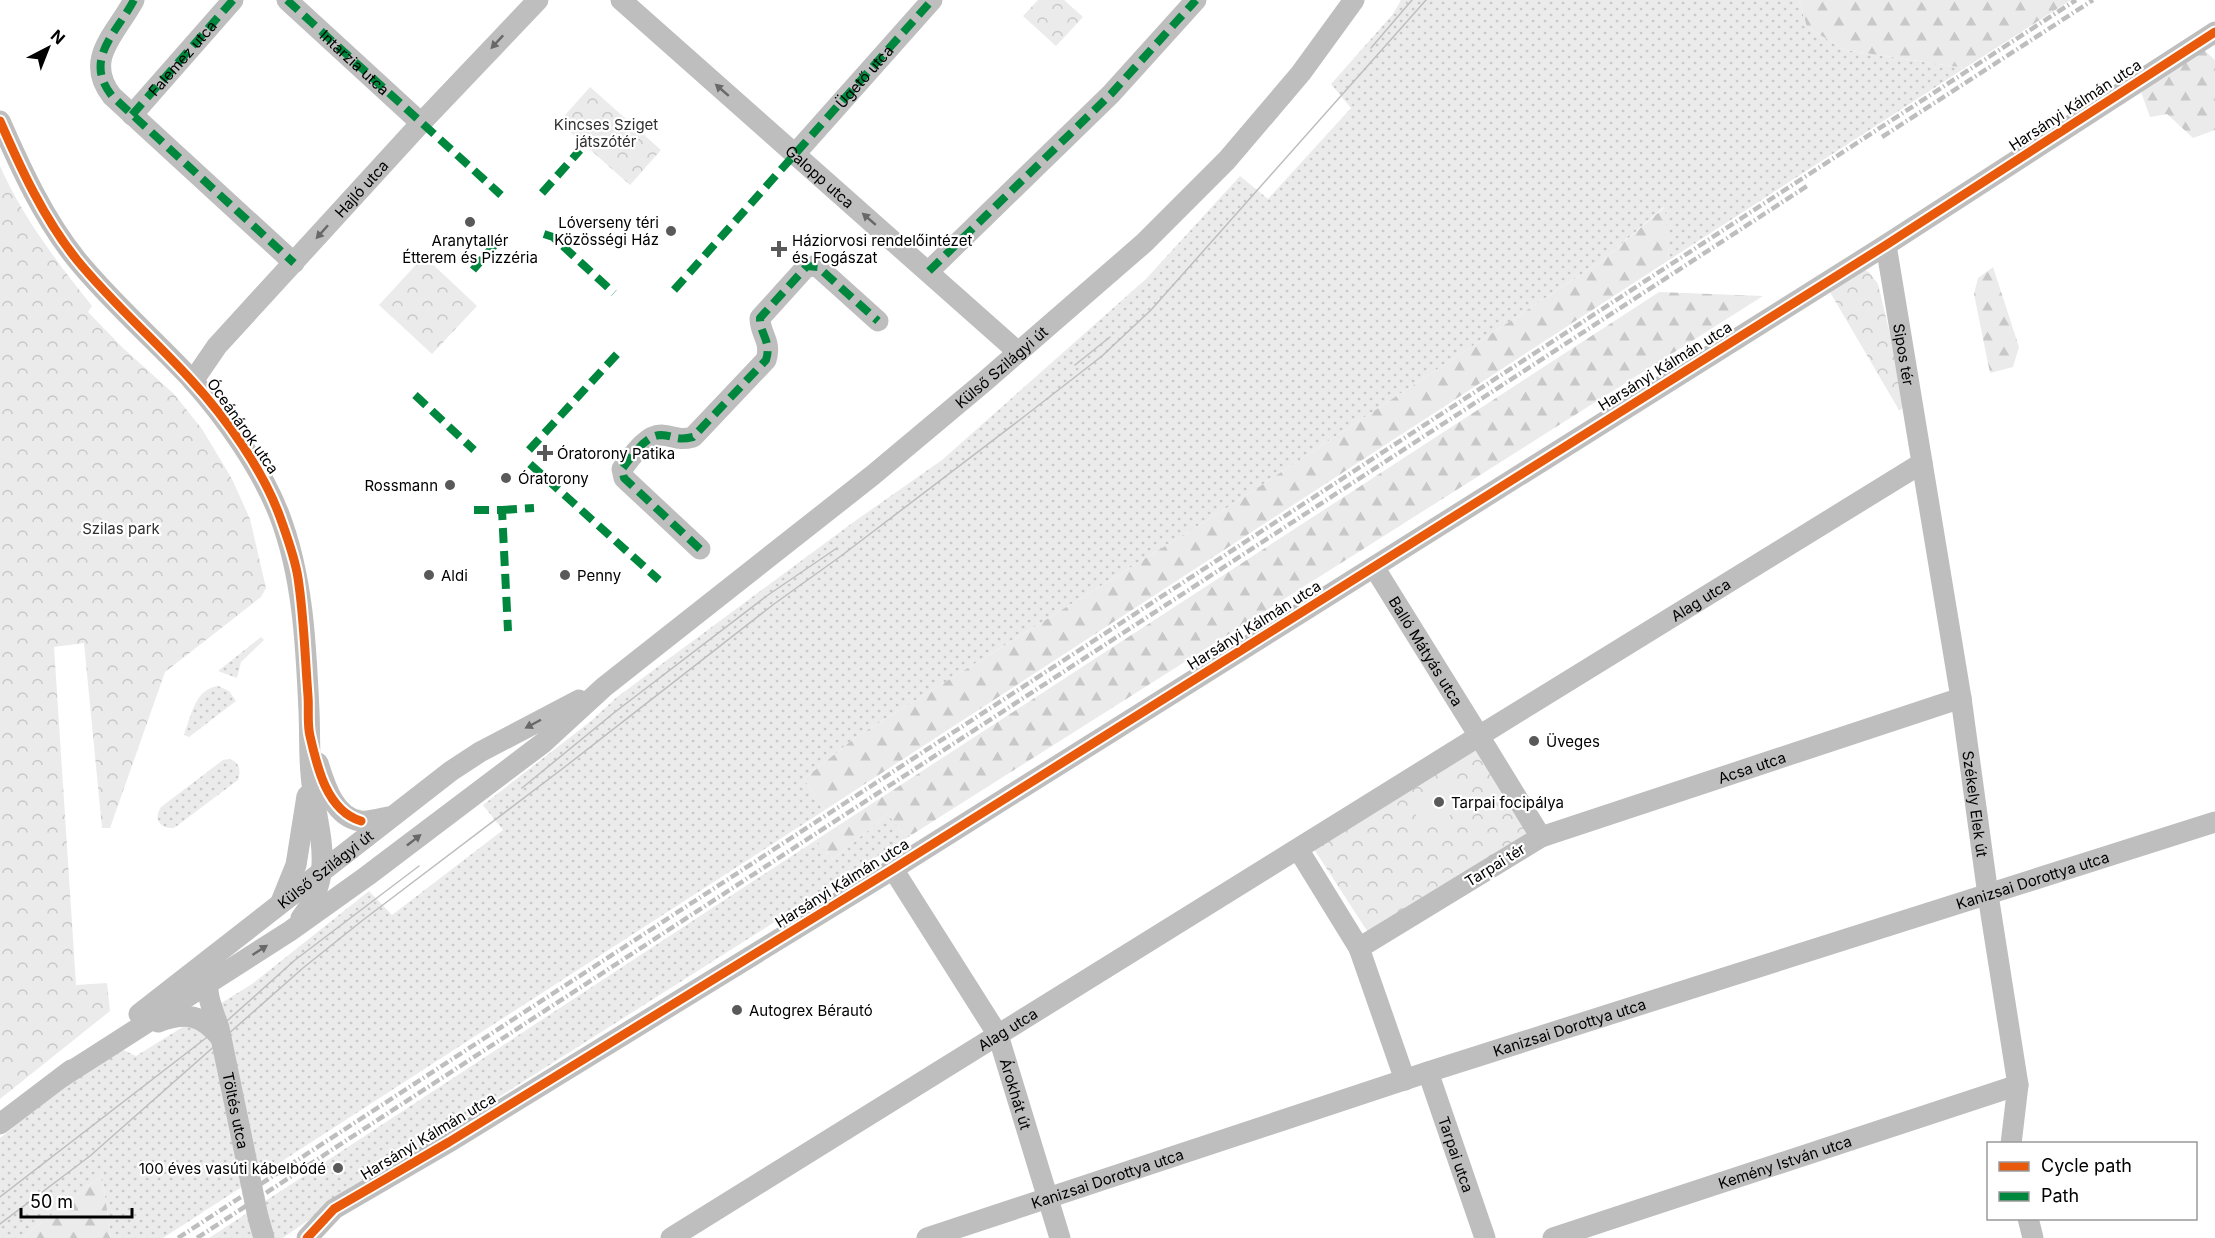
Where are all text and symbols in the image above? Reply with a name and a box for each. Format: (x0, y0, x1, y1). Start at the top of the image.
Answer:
street label: Falemez utca (144, 16, 220, 100)
north arrow (18, 18, 78, 78)
text: N (47, 25, 69, 48)
street label: Intarzia utca (316, 26, 393, 99)
one-way arrow (491, 34, 504, 49)
street label: Ügető utca (831, 41, 897, 112)
street label: Harsányi Kálmán utca (2005, 55, 2145, 155)
one-way arrow (715, 84, 730, 97)
park label: Kincses Sziget játszótér (554, 115, 658, 151)
street label: Galopp utca (782, 141, 858, 212)
street label: Hajló utca (330, 156, 392, 221)
one-way arrow (861, 212, 877, 225)
place label: Lóverseny téri Közösségi Ház (554, 213, 659, 249)
marker: Aranytallér Étterem és Pizzéria (463, 215, 477, 229)
one-way arrow (315, 224, 329, 239)
marker: Lóverseny téri Közösségi Ház (664, 224, 678, 238)
place label: Aranytallér Étterem és Pizzéria (402, 231, 538, 267)
place label: Háziorvosi rendelőintézet és Fogászat (792, 231, 972, 267)
marker: Háziorvosi rendelőintézet és Fogászat (770, 240, 788, 258)
street label: Harsányi Kálmán utca (1595, 317, 1735, 415)
street label: Külső Szilágyi út (951, 322, 1051, 412)
street label: Sipos tér (1890, 322, 1919, 387)
street label: Óceánárok utca (203, 375, 283, 477)
place label: Óratorony Patika (557, 444, 675, 463)
marker: Óratorony Patika (538, 446, 552, 460)
place label: Óratorony (518, 469, 589, 488)
marker: Óratorony (499, 471, 513, 485)
place label: Rossmann (364, 476, 438, 495)
marker: Rossmann (443, 478, 457, 492)
park label: Szilas park (82, 519, 161, 538)
place label: Aldi (441, 566, 468, 585)
place label: Penny (577, 566, 622, 585)
marker: Aldi (422, 568, 436, 582)
marker: Penny (558, 568, 572, 582)
street label: Alag utca (1667, 574, 1734, 625)
street label: Harsányi Kálmán utca (1184, 576, 1324, 674)
street label: Balló Mátyás utca (1385, 593, 1467, 709)
one-way arrow (525, 719, 542, 728)
place label: Üveges (1546, 732, 1600, 751)
marker: Üveges (1527, 734, 1541, 748)
street label: Acsa utca (1715, 747, 1788, 787)
street label: Székely Elek út (1959, 749, 1992, 858)
place label: Tarpai focipálya (1451, 793, 1564, 812)
marker: Tarpai focipálya (1432, 795, 1446, 809)
street label: Külső Szilágyi út (274, 826, 377, 912)
one-way arrow (405, 834, 421, 846)
street label: Harsányi Kálmán utca (772, 834, 912, 932)
street label: Tarpai tér (1461, 839, 1529, 891)
street label: Kanizsai Dorottya utca (1954, 847, 2111, 913)
one-way arrow (251, 944, 267, 956)
street label: Kanizsai Dorottya utca (1490, 994, 1648, 1060)
place label: Autogrex Bérautó (749, 1001, 873, 1020)
marker: Autogrex Bérautó (730, 1003, 744, 1017)
street label: Alag utca (974, 1003, 1041, 1055)
street label: Árokhát út (996, 1056, 1036, 1132)
street label: Töltés utca (219, 1070, 253, 1151)
street label: Harsányi Kálmán utca (357, 1088, 499, 1184)
street label: Tarpai utca (1434, 1114, 1478, 1195)
street label: Kemény István utca (1716, 1131, 1854, 1193)
legend (1987, 1142, 2197, 1220)
street label: Kanizsai Dorottya utca (1029, 1144, 1186, 1212)
text: Cycle path (2041, 1155, 2132, 1176)
place label: 100 éves vasúti kábelbódé (139, 1159, 326, 1178)
marker: 100 éves vasúti kábelbódé (331, 1161, 345, 1175)
scale bar (21, 1181, 132, 1219)
text: Path (2041, 1185, 2079, 1206)
text: 50 m (30, 1191, 73, 1212)

